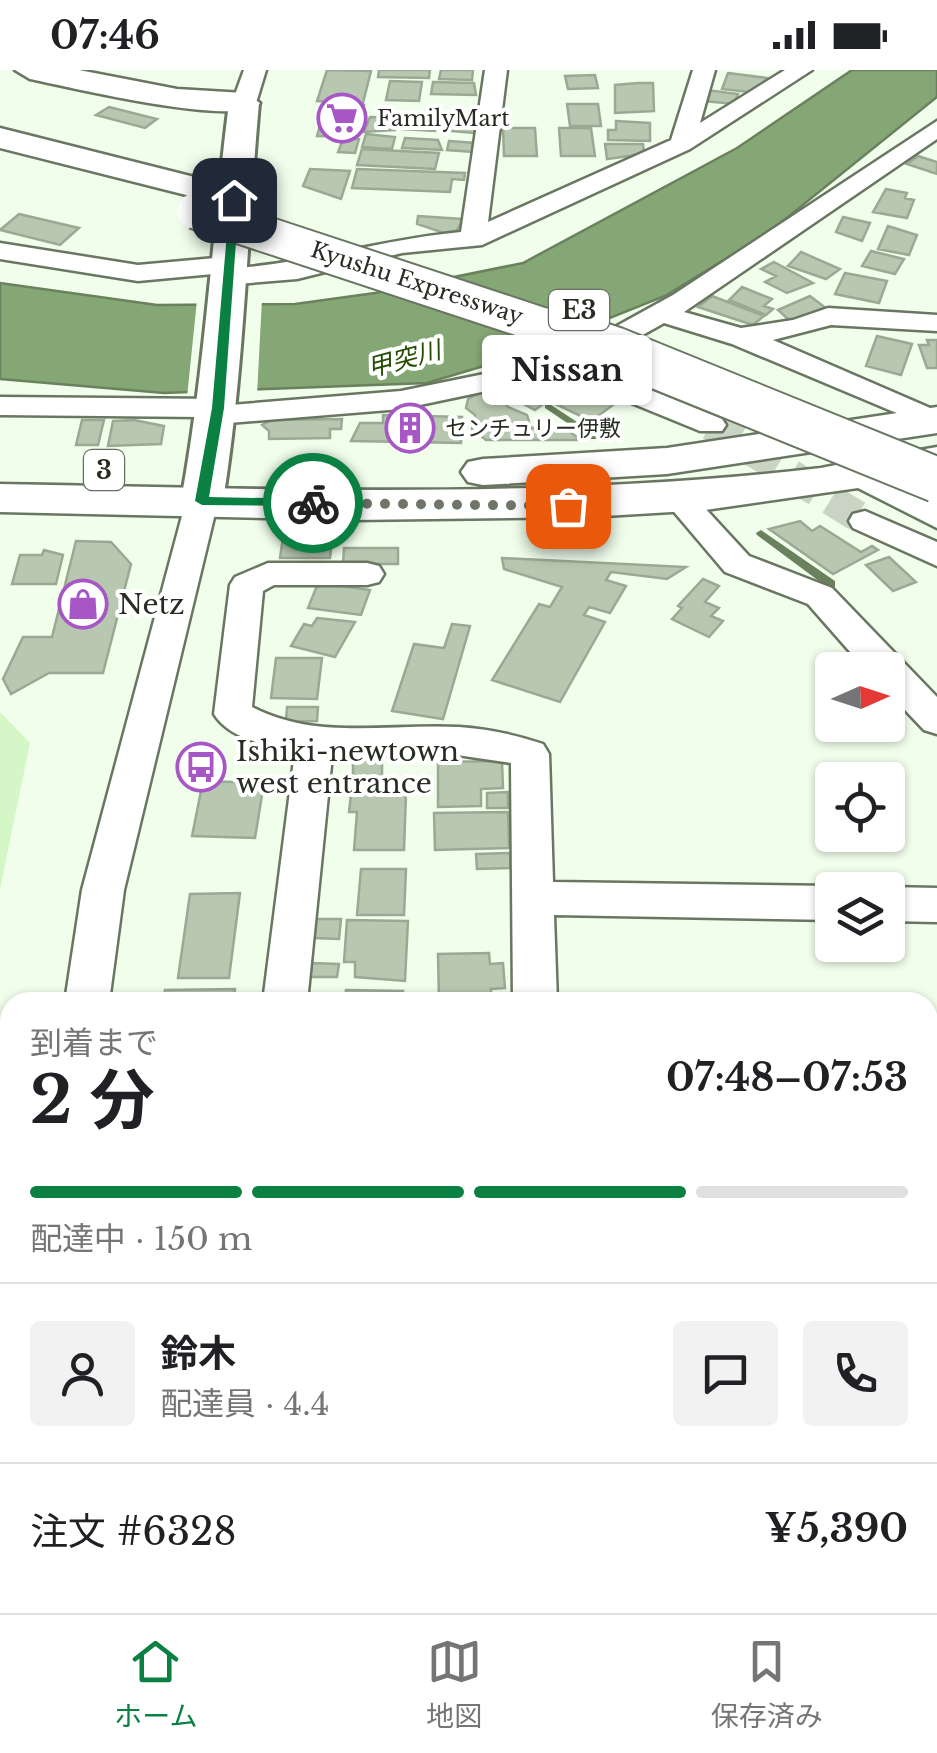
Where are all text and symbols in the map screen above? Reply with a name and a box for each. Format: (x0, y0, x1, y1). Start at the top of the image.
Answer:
text: 07:46 (50, 12, 160, 59)
supermarket icon: FamilyMart (316, 92, 368, 144)
place label: FamilyMart (377, 105, 510, 132)
pin (192, 158, 277, 243)
icon: home (207, 173, 262, 228)
street label: Kyushu Expressway (307, 236, 527, 330)
road number: E3 (549, 290, 609, 330)
water label: 甲突川 (364, 334, 447, 384)
callout: Nissan (483, 336, 653, 406)
text: Nissan (511, 350, 623, 390)
building icon: センチュリー伊敷 (384, 402, 436, 454)
place label: センチュリー伊敷 (445, 415, 621, 442)
road number: 3 (84, 450, 124, 490)
courier (263, 453, 363, 553)
pin (526, 464, 611, 549)
icon: bike (286, 476, 341, 531)
icon: bag (541, 479, 596, 534)
shop icon: Netz (57, 578, 109, 630)
place label: Netz (118, 587, 185, 622)
north arrow (815, 652, 905, 742)
map controls (815, 652, 905, 962)
place label: Ishiki-newtown west entrance (236, 734, 459, 801)
bus stop icon: Ishiki-newtown west entrance (175, 741, 227, 793)
button: locate (815, 762, 905, 852)
button: layers (815, 872, 905, 962)
text: 到着まで (30, 1023, 158, 1063)
text: 07:48–07:53 (666, 1054, 908, 1101)
text: 2 分 (30, 1060, 155, 1141)
text: 配達中 · 150 m (30, 1219, 252, 1259)
button: person (30, 1321, 135, 1426)
button: chat (673, 1321, 778, 1426)
button: phone (803, 1321, 908, 1426)
text: 鈴木 (160, 1330, 236, 1377)
text: 配達員 · 4.4 (160, 1384, 329, 1424)
text: ¥5,390 (765, 1505, 908, 1552)
text: 注文 #6328 (30, 1508, 237, 1555)
tab: ホーム (114, 1634, 197, 1734)
tab: 地図 (426, 1634, 482, 1734)
tab: 保存済み (711, 1634, 823, 1734)

